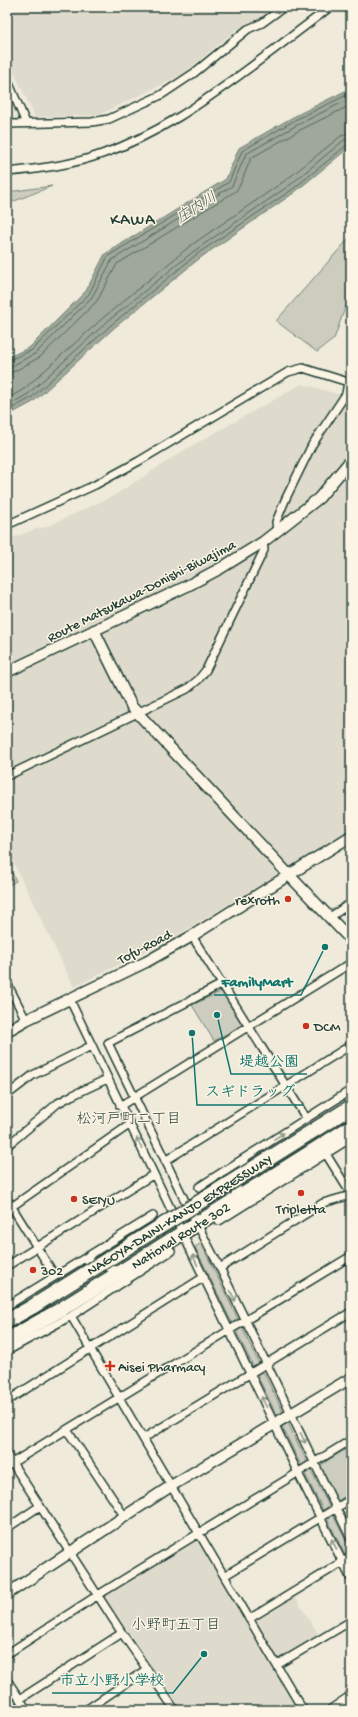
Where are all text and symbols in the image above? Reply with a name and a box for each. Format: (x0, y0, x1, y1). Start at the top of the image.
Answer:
water label: 庄内川 (173, 188, 221, 228)
district label: KAWA (110, 212, 156, 231)
street label: Route Matsukawa-Donishi-Biwajima (45, 537, 240, 647)
place label: rexroth (235, 893, 280, 910)
marker: rexroth (283, 894, 293, 904)
street label: Tofu-Road (114, 926, 177, 970)
callout: FamilyMart (214, 968, 301, 995)
text: FamilyMart (221, 974, 294, 992)
place label: DCM (313, 1020, 341, 1037)
marker: DCM (301, 1021, 311, 1031)
callout: 堤越公園 (231, 1047, 307, 1074)
text: 堤越公園 (239, 1054, 299, 1072)
callout: スギドラッグ (197, 1078, 303, 1105)
text: スギドラッグ (205, 1083, 295, 1102)
district label: 松河戸町二丁目 (76, 1111, 182, 1129)
one-way arrow (273, 1131, 284, 1140)
one-way arrow (134, 1137, 142, 1149)
street label: NAGOYA-DAINI-KANJO EXPRESSWAY (85, 1152, 276, 1280)
marker: Tripletta (296, 1188, 306, 1198)
place label: SEIYU (82, 1193, 115, 1210)
marker: SEIYU (69, 1194, 79, 1204)
street label: National Route 302 (129, 1200, 234, 1274)
place label: Tripletta (275, 1202, 327, 1219)
one-way arrow (191, 1254, 198, 1266)
place label: 302 (40, 1264, 63, 1281)
marker: 302 (28, 1265, 38, 1275)
one-way arrow (230, 1290, 237, 1302)
place label: Aisei Pharmacy (118, 1360, 205, 1377)
marker: Aisei Pharmacy (105, 1361, 115, 1371)
one-way arrow (260, 1397, 267, 1409)
one-way arrow (300, 1432, 307, 1444)
one-way arrow (330, 1538, 337, 1550)
district label: 小野町五丁目 (131, 1617, 221, 1635)
callout: 市立小野小学校 (52, 1666, 173, 1693)
text: 市立小野小学校 (59, 1672, 165, 1691)

